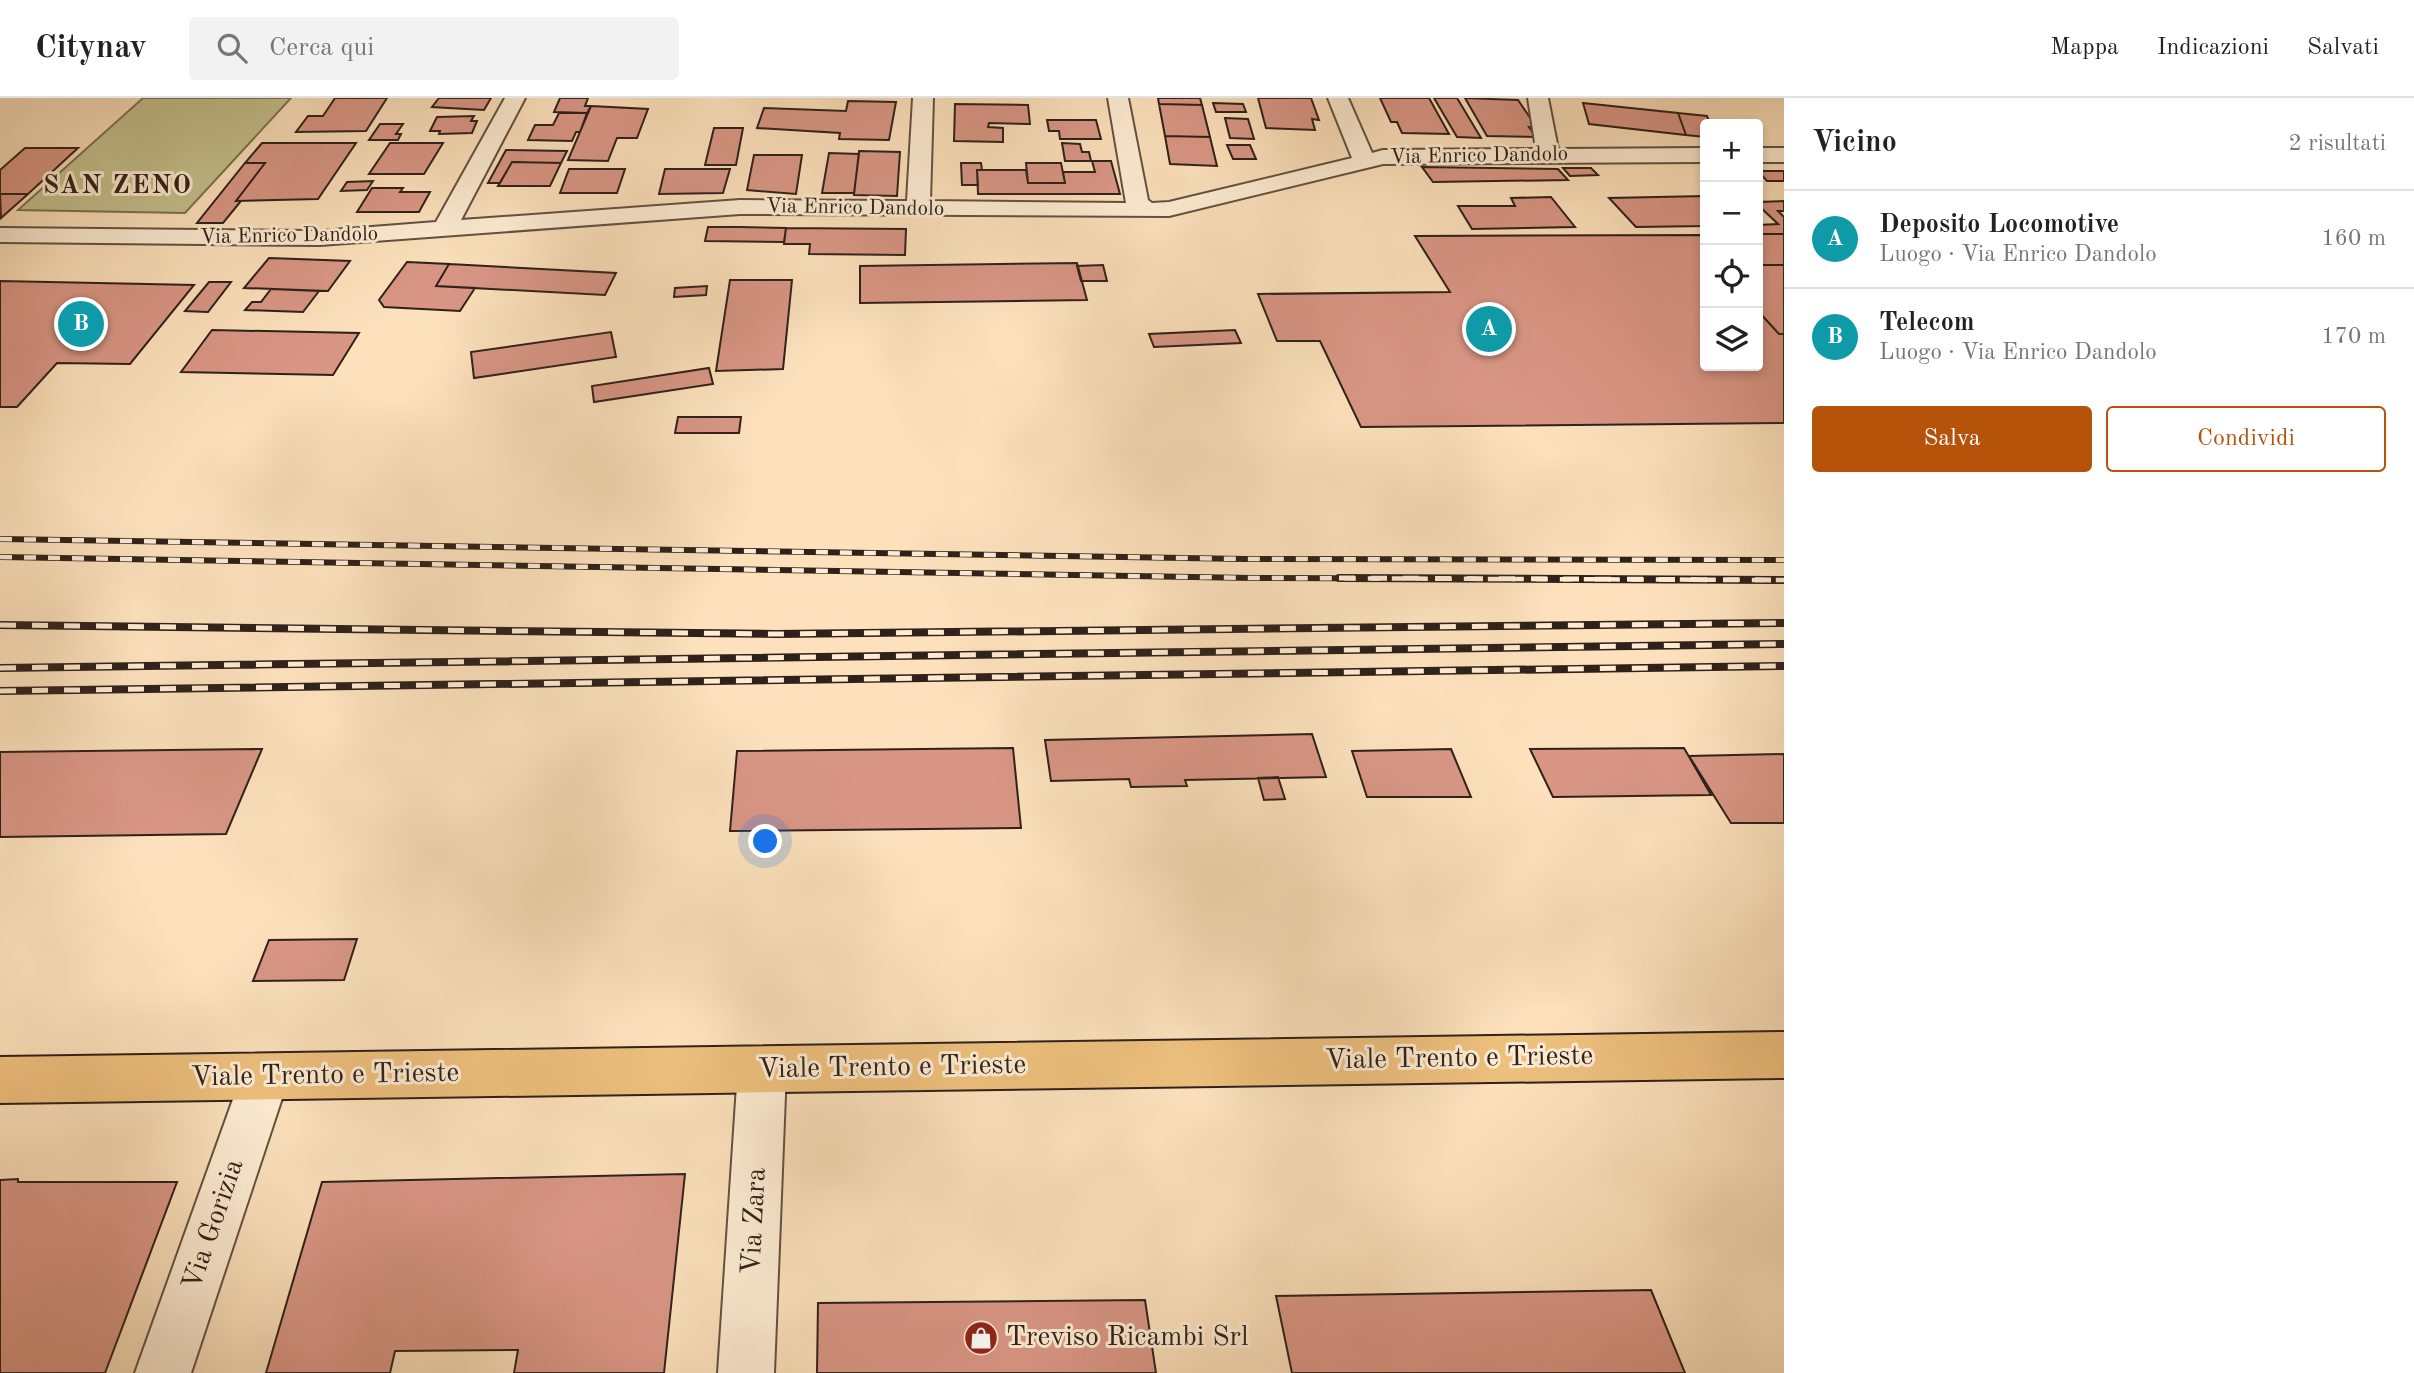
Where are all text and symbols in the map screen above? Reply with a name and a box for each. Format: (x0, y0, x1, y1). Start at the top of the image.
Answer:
search box (189, 17, 679, 80)
icon: search (213, 29, 251, 67)
text: Citynav (35, 32, 147, 65)
text: Cerca qui (269, 35, 374, 61)
text: Mappa (2050, 36, 2119, 60)
text: Indicazioni (2157, 36, 2269, 60)
text: Salvati (2307, 36, 2379, 60)
map controls (1700, 119, 1763, 371)
button: + (1700, 119, 1763, 182)
text: Vicino (1812, 128, 1897, 158)
text: 2 risultati (2288, 132, 2386, 155)
street label: Via Enrico Dandolo (1390, 144, 1568, 168)
district label: SAN ZENO (43, 173, 193, 199)
button: − (1700, 182, 1763, 245)
street label: Via Enrico Dandolo (766, 196, 944, 220)
text: Deposito Locomotive (1879, 212, 2119, 238)
street label: Via Enrico Dandolo (200, 224, 378, 248)
text: A (1826, 227, 1844, 250)
text: 160 m (2321, 227, 2386, 250)
text: Luogo · Via Enrico Dandolo (1879, 243, 2157, 266)
button: locate (1700, 245, 1763, 308)
pin: B (58, 298, 104, 350)
pin: A (1466, 303, 1512, 355)
button: layers (1700, 308, 1763, 371)
text: Telecom (1879, 310, 1975, 336)
text: B (1827, 325, 1843, 348)
text: 170 m (2321, 325, 2386, 348)
text: Luogo · Via Enrico Dandolo (1879, 341, 2157, 364)
button: Salva (1812, 406, 2092, 472)
button: Condividi (2106, 406, 2386, 472)
your location (748, 824, 782, 858)
street label: Viale Trento e Trieste (1325, 1043, 1593, 1075)
street label: Viale Trento e Trieste (758, 1052, 1026, 1084)
street label: Viale Trento e Trieste (191, 1060, 459, 1092)
street label: Via Gorizia (179, 1156, 249, 1294)
street label: Via Zara (738, 1167, 772, 1275)
shop icon: Treviso Ricambi Srl (962, 1319, 1000, 1357)
place label: Treviso Ricambi Srl (1006, 1324, 1249, 1352)

